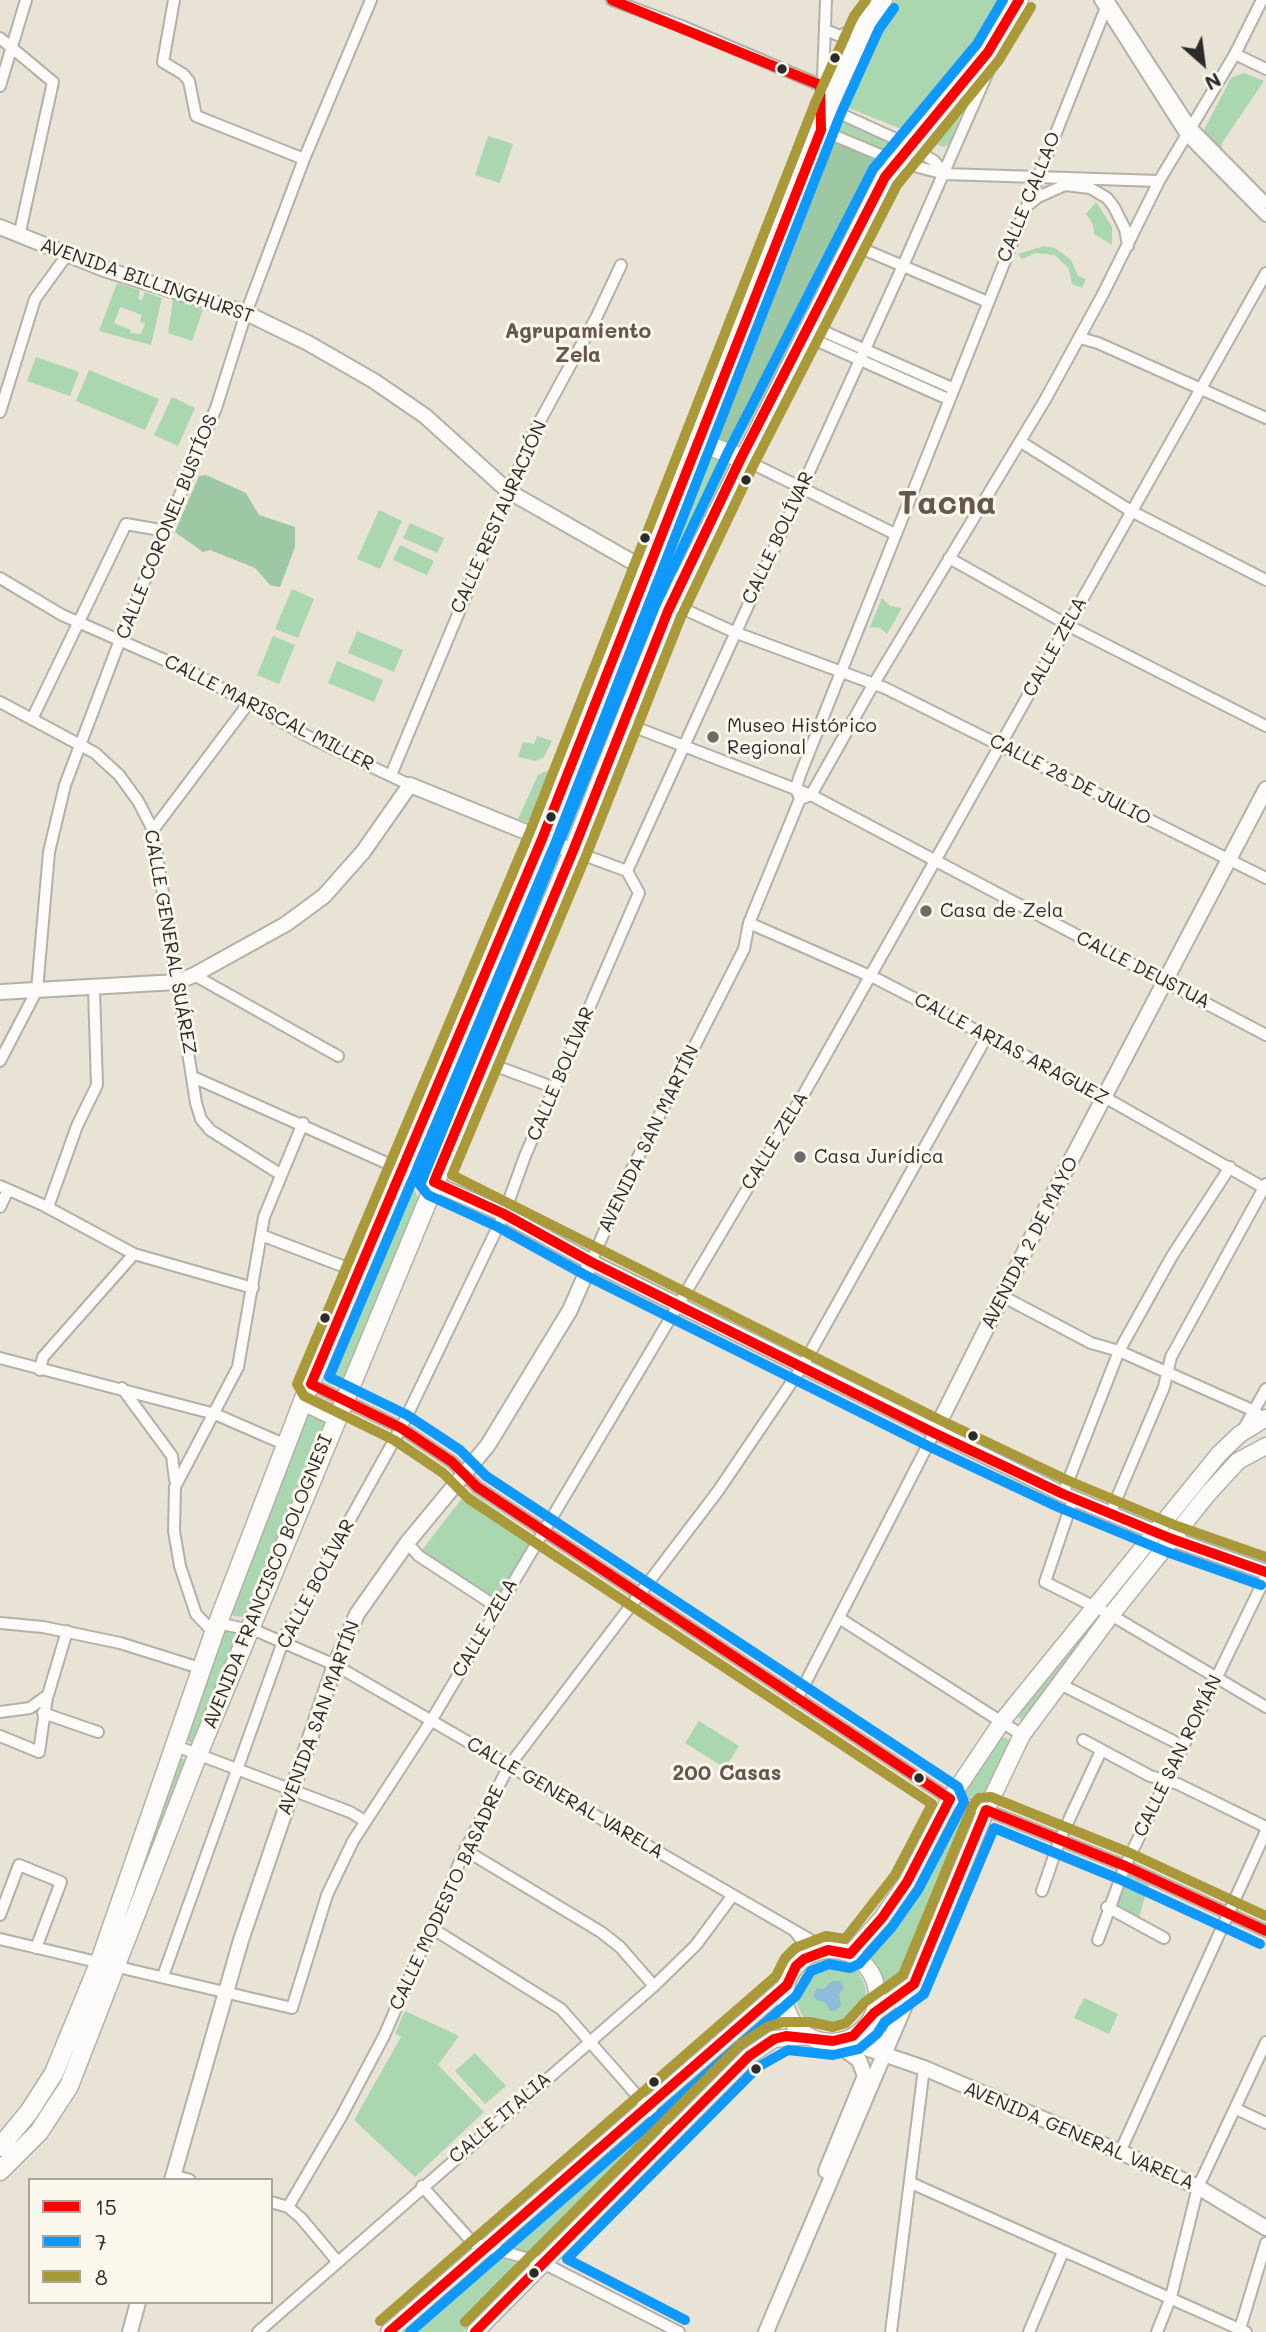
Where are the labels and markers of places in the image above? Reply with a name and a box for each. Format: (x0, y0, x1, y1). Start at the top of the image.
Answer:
unlabelled marker (828, 51, 842, 65)
unlabelled marker (775, 62, 789, 76)
unlabelled marker (739, 473, 753, 487)
unlabelled marker (638, 531, 652, 545)
place label: Museo Histórico Regional (727, 715, 877, 759)
marker: Museo Histórico Regional (705, 729, 721, 745)
unlabelled marker (544, 810, 558, 824)
place label: Casa de Zela (940, 900, 1064, 922)
marker: Casa de Zela (918, 903, 934, 919)
place label: Casa Jurídica (814, 1146, 944, 1168)
marker: Casa Jurídica (792, 1149, 808, 1165)
unlabelled marker (318, 1311, 332, 1325)
unlabelled marker (966, 1429, 980, 1443)
unlabelled marker (912, 1771, 926, 1785)
unlabelled marker (749, 2062, 763, 2076)
unlabelled marker (647, 2075, 661, 2089)
unlabelled marker (527, 2266, 541, 2280)

